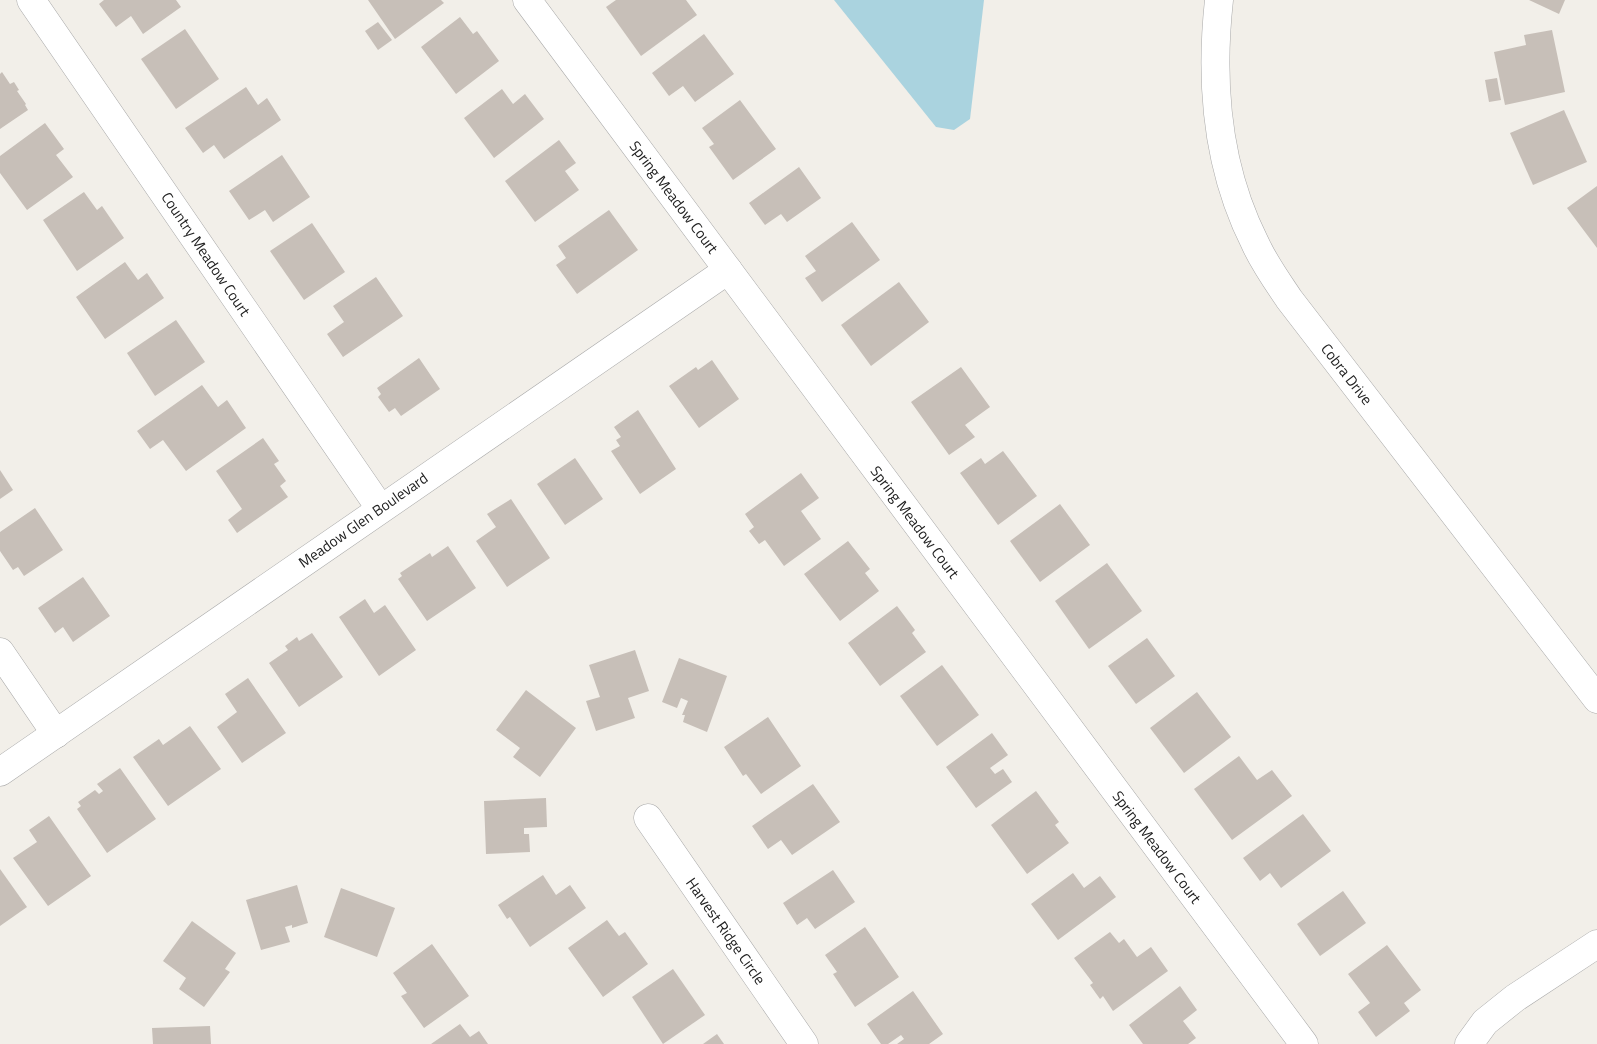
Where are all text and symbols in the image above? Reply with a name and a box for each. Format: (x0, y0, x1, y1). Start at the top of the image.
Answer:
street label: Spring Meadow Court (624, 136, 725, 259)
street label: Country Meadow Court (156, 187, 257, 321)
street label: Cobra Drive (1316, 338, 1378, 410)
street label: Spring Meadow Court (865, 461, 966, 584)
street label: Meadow Glen Boulevard (294, 467, 432, 573)
street label: Spring Meadow Court (1107, 786, 1208, 909)
street label: Harvest Ridge Circle (680, 873, 772, 989)

